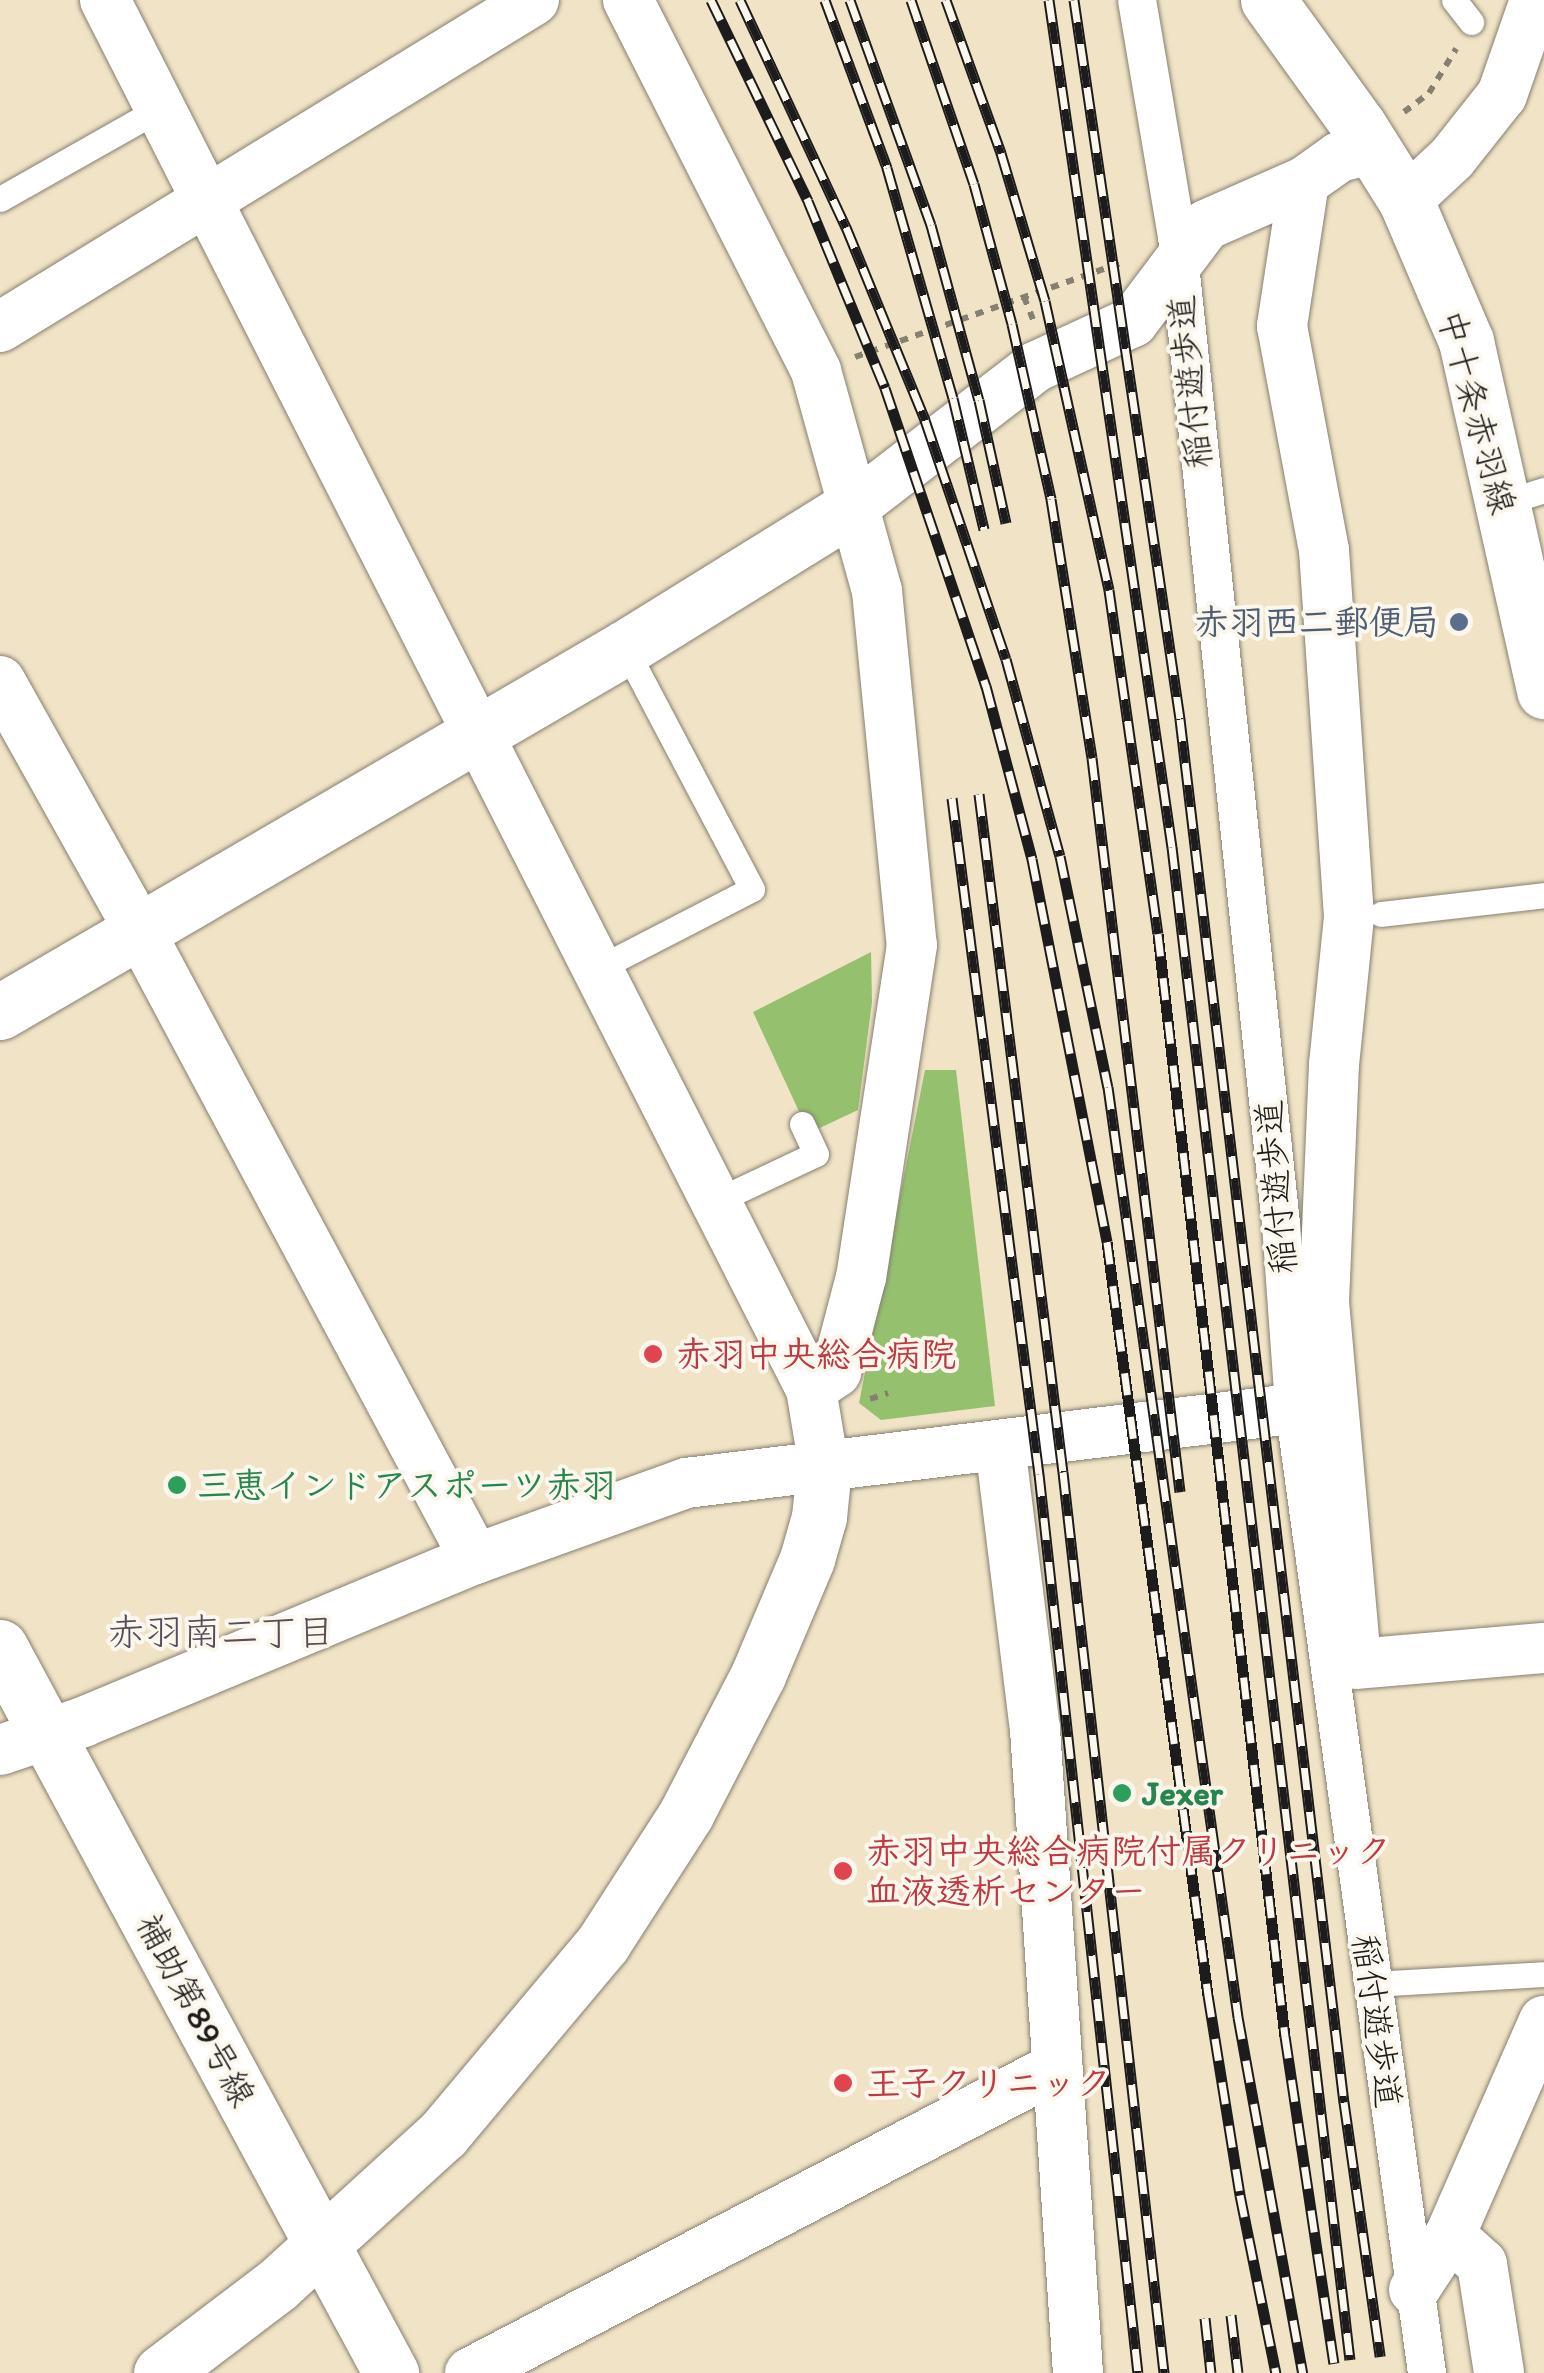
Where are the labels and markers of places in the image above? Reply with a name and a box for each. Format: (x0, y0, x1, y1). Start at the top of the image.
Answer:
place label: 赤羽西二郵便局 (1194, 601, 1439, 643)
marker: 赤羽西二郵便局 (1448, 611, 1470, 633)
place label: 赤羽中央総合病院 (676, 1333, 956, 1375)
marker: 赤羽中央総合病院 (640, 1341, 666, 1367)
place label: 三恵インドアスポーツ赤羽 (197, 1464, 617, 1506)
marker: 三恵インドアスポーツ赤羽 (166, 1474, 188, 1496)
place label: Jexer (1142, 1772, 1223, 1814)
marker: Jexer (1111, 1782, 1133, 1804)
place label: 赤羽中央総合病院付属クリニック 血液透析センター (866, 1830, 1391, 1912)
marker: 赤羽中央総合病院付属クリニック 血液透析センター (830, 1858, 856, 1884)
place label: 王子クリニック (866, 2062, 1111, 2104)
marker: 王子クリニック (830, 2070, 856, 2096)

